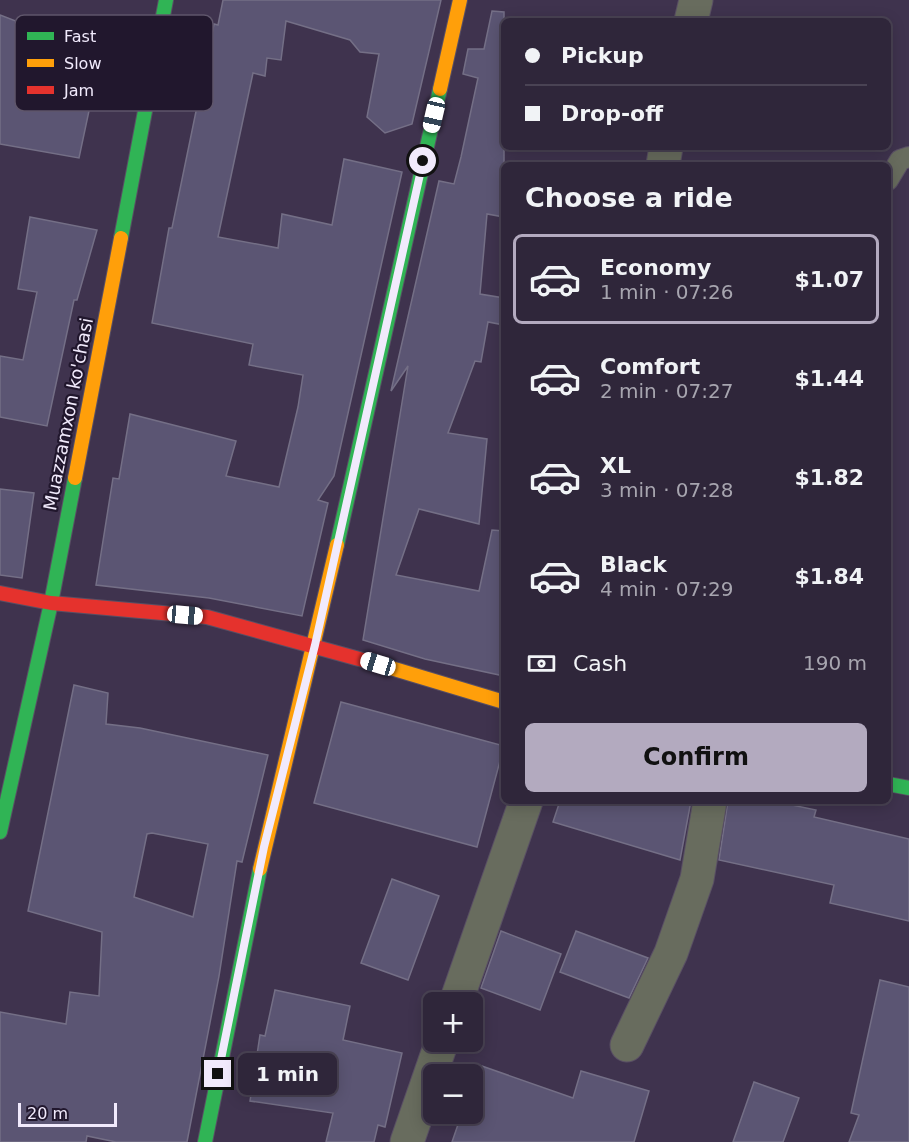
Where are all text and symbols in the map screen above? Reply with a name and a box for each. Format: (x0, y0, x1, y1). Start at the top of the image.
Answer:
legend (15, 15, 213, 111)
text: Fast (64, 27, 96, 46)
text: Pickup (561, 43, 644, 68)
text: Slow (64, 54, 101, 73)
text: Jam (63, 81, 94, 100)
car (421, 95, 447, 135)
text: Drop-off (561, 101, 663, 126)
route start (409, 147, 436, 174)
text: Choose a ride (525, 182, 733, 213)
icon: car (528, 252, 582, 306)
text: Economy (600, 255, 711, 280)
text: $1.07 (794, 267, 864, 292)
text: 1 min · 07:26 (600, 280, 734, 304)
street label: Muazzamxon ko'chasi (39, 316, 97, 512)
icon: car (528, 351, 582, 405)
text: Comfort (600, 354, 700, 379)
text: $1.44 (794, 366, 864, 391)
text: 2 min · 07:27 (600, 379, 734, 403)
icon: car (528, 450, 582, 504)
text: XL (600, 453, 631, 478)
text: $1.82 (794, 465, 864, 490)
text: 3 min · 07:28 (600, 478, 734, 502)
icon: car (528, 549, 582, 603)
text: Black (600, 552, 667, 577)
text: $1.84 (794, 564, 864, 589)
text: 4 min · 07:29 (600, 577, 734, 601)
car (166, 604, 204, 626)
icon: cash (525, 647, 558, 680)
car (358, 650, 398, 678)
text: Cash (573, 651, 627, 676)
text: 190 m (803, 651, 867, 675)
button: Confirm (525, 723, 867, 792)
map controls (423, 992, 483, 1124)
button: + (423, 992, 483, 1052)
callout: 1 min (239, 1053, 338, 1095)
route end (204, 1060, 231, 1087)
text: 1 min (256, 1062, 319, 1086)
button: − (423, 1064, 483, 1124)
scale bar (18, 1100, 117, 1128)
text: 20 m (27, 1104, 68, 1123)

